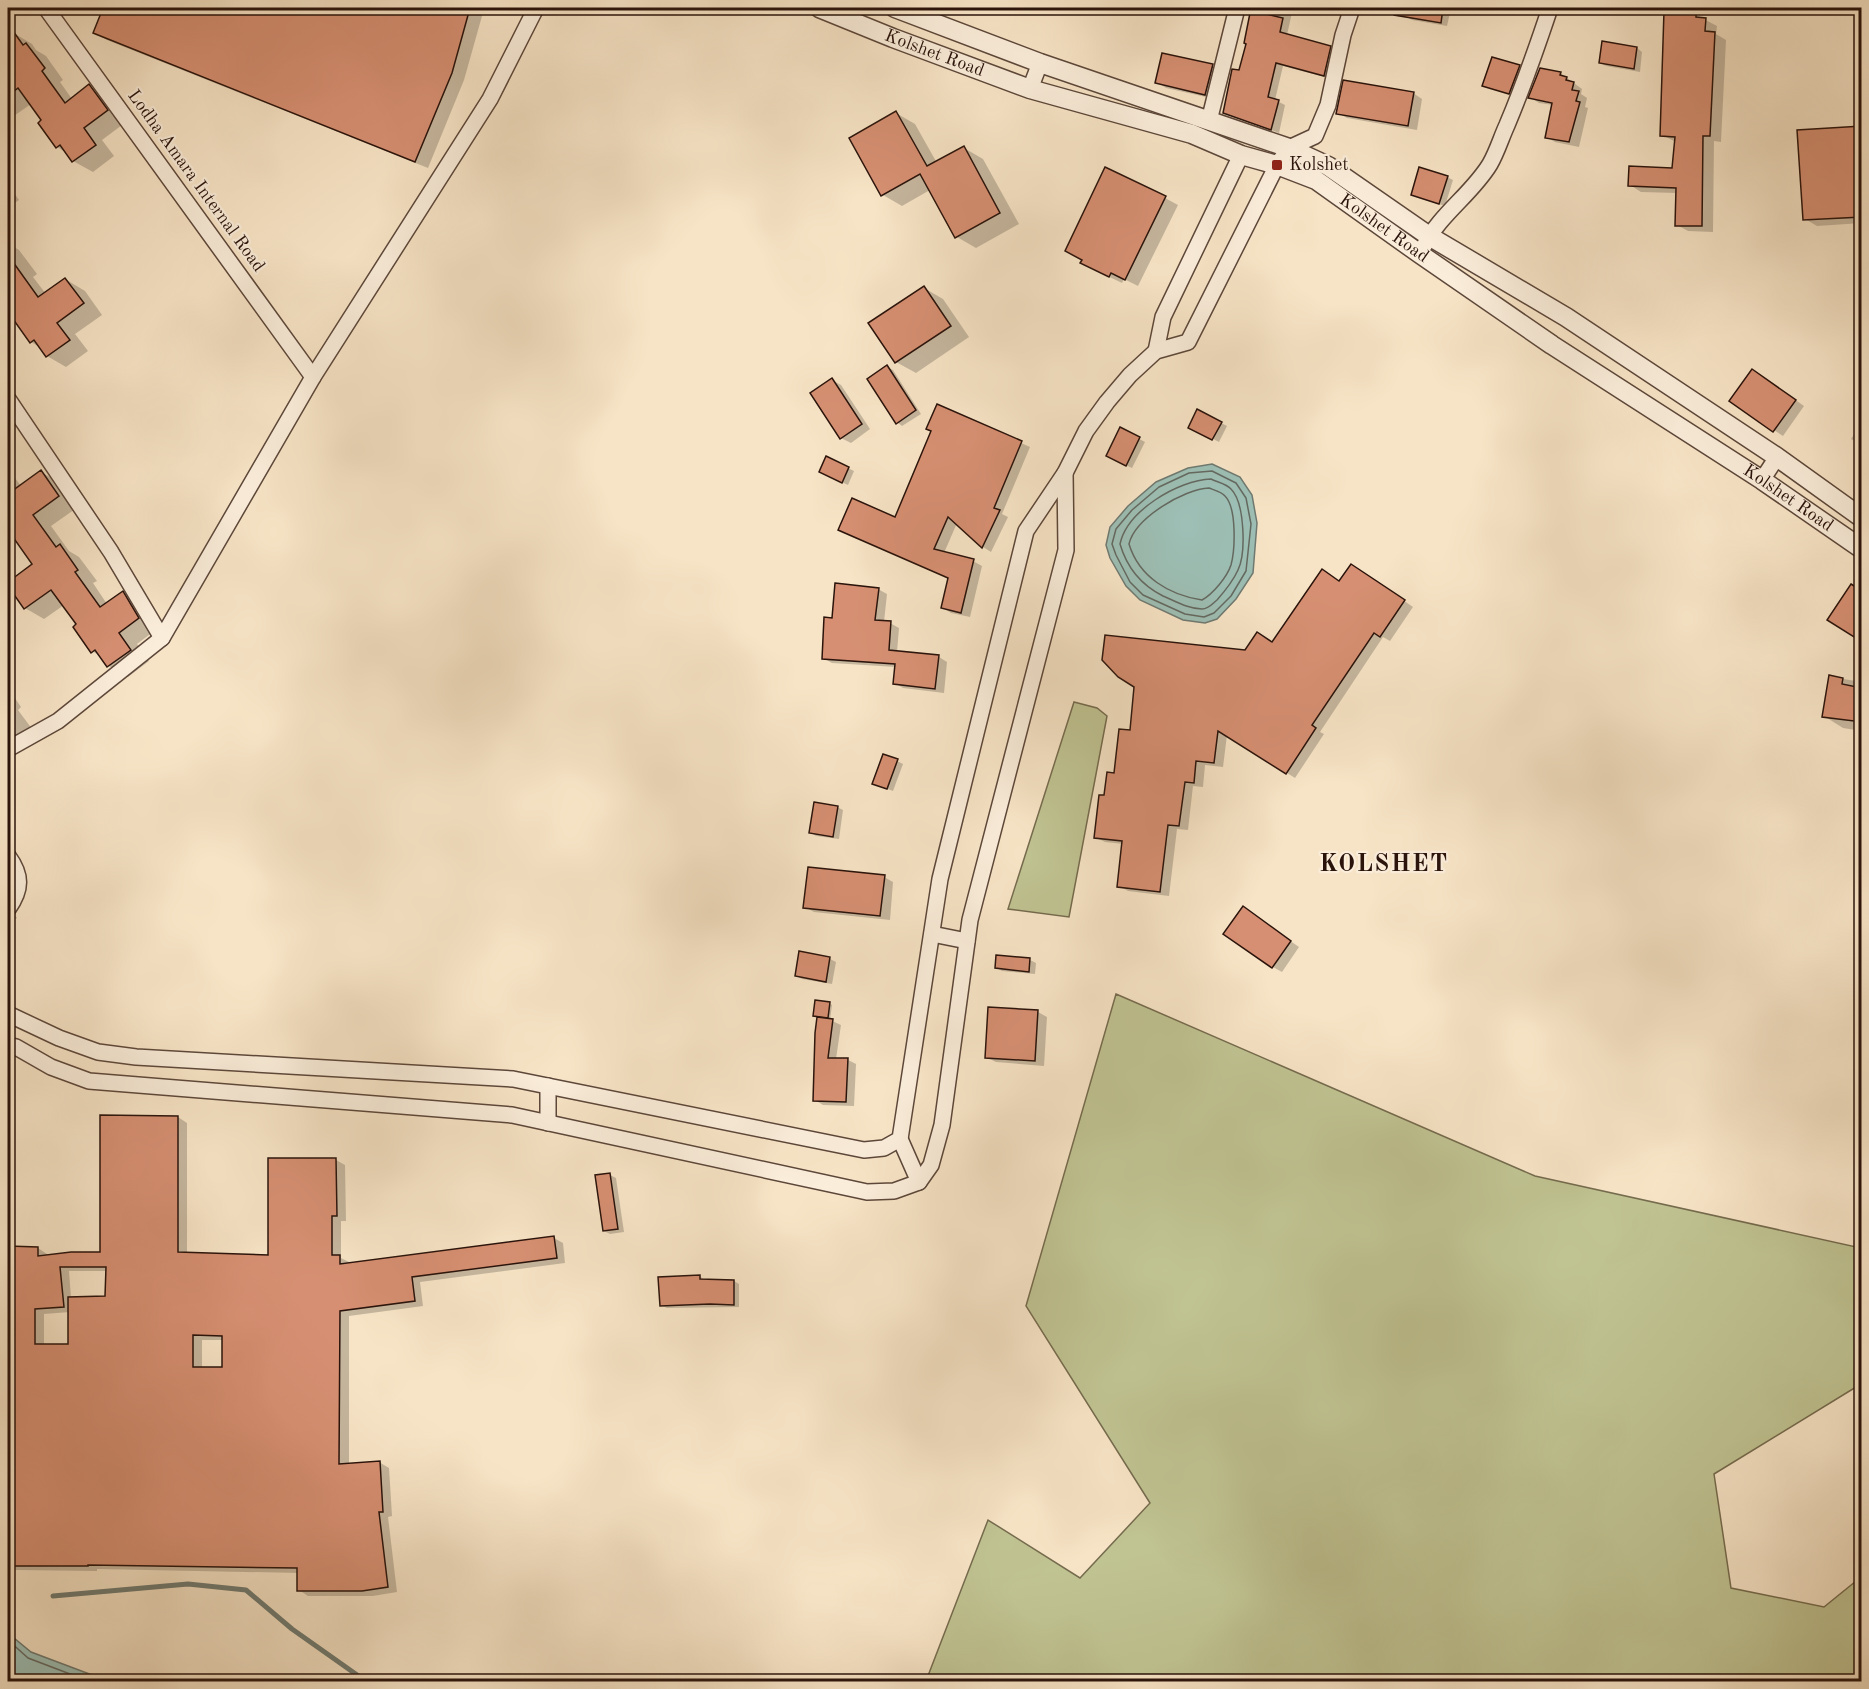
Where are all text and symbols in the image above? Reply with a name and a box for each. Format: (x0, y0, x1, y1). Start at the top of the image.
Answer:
street label: Kolshet Road (882, 27, 987, 80)
street label: Lodha Amara Internal Road (124, 87, 268, 275)
place label: Kolshet (1289, 156, 1349, 174)
marker: Kolshet (1270, 158, 1284, 172)
street label: Kolshet Road (1336, 191, 1432, 266)
street label: Kolshet Road (1740, 461, 1836, 535)
district label: KOLSHET (1319, 853, 1449, 877)

